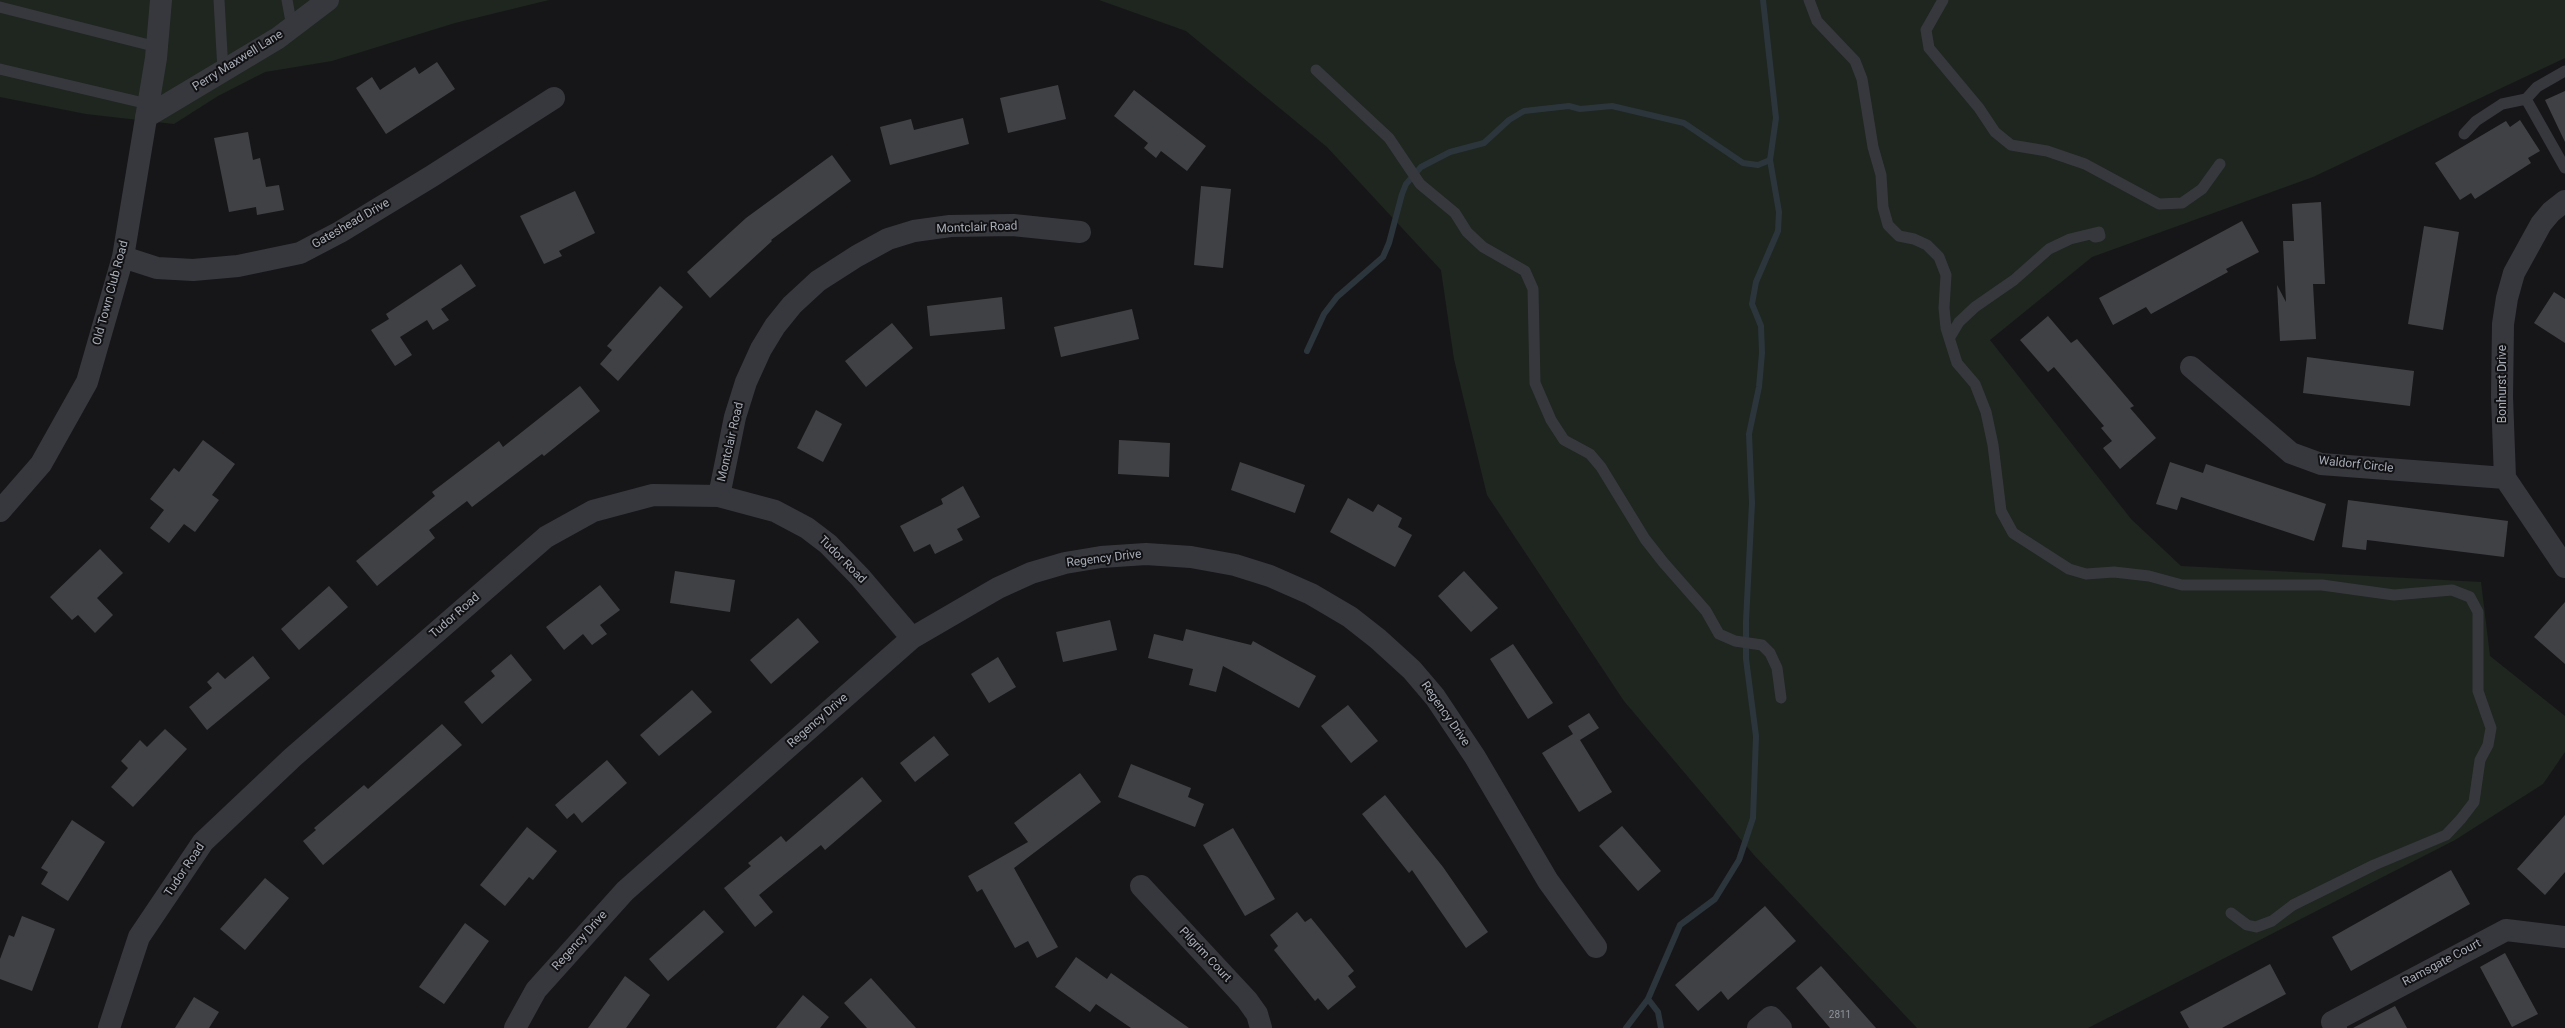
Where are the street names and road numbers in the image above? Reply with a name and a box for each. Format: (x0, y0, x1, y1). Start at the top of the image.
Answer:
street label: Perry Maxwell Lane (190, 27, 286, 95)
street label: Gateshead Drive (310, 196, 392, 252)
street label: Montclair Road (936, 219, 1018, 237)
street label: Old Town Club Road (90, 239, 132, 347)
street label: Bonhurst Drive (2496, 345, 2510, 423)
street label: Montclair Road (715, 401, 747, 483)
street label: Waldorf Circle (2318, 454, 2394, 476)
street label: Tudor Road (815, 533, 869, 587)
street label: Regency Drive (1066, 547, 1142, 571)
street label: Tudor Road (427, 590, 483, 642)
street label: Regency Drive (1417, 679, 1473, 749)
street label: Regency Drive (785, 691, 851, 751)
street label: Tudor Road (162, 841, 208, 899)
street label: Regency Drive (549, 908, 611, 974)
street label: Pilgrim Court (1176, 924, 1234, 986)
street label: Ramsgate Court (2400, 936, 2484, 990)

